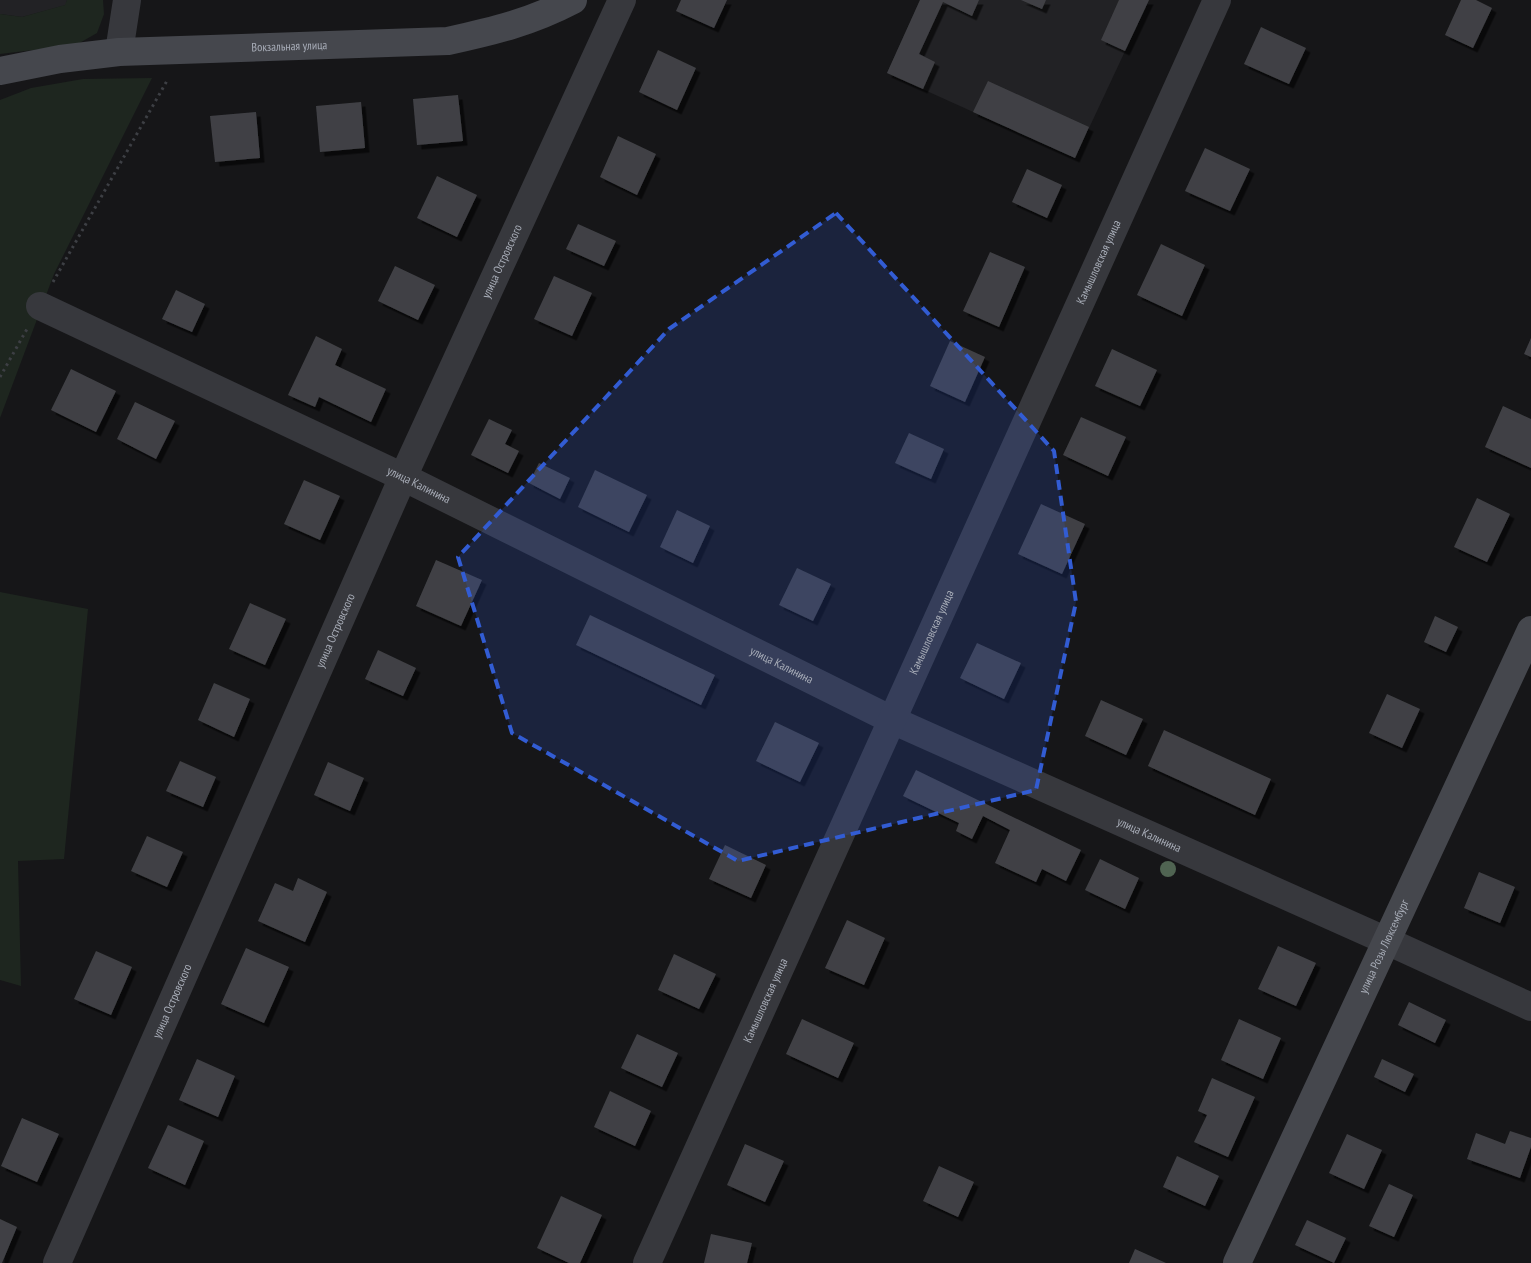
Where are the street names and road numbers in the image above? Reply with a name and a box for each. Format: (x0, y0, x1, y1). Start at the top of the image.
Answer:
street label: Вокзальная улица (251, 37, 328, 55)
street label: Камышловская улица (1073, 217, 1124, 307)
street label: улица Островского (478, 222, 525, 301)
street label: улица Калинина (385, 463, 453, 507)
street label: Камышловская улица (906, 587, 957, 677)
street label: улица Островского (312, 591, 358, 670)
street label: улица Калинина (748, 643, 816, 687)
street label: улица Калинина (1115, 814, 1184, 855)
street label: улица Розы Люксембург (1355, 896, 1412, 996)
street label: Камышловская улица (739, 956, 791, 1045)
street label: улица Островского (149, 962, 195, 1041)

